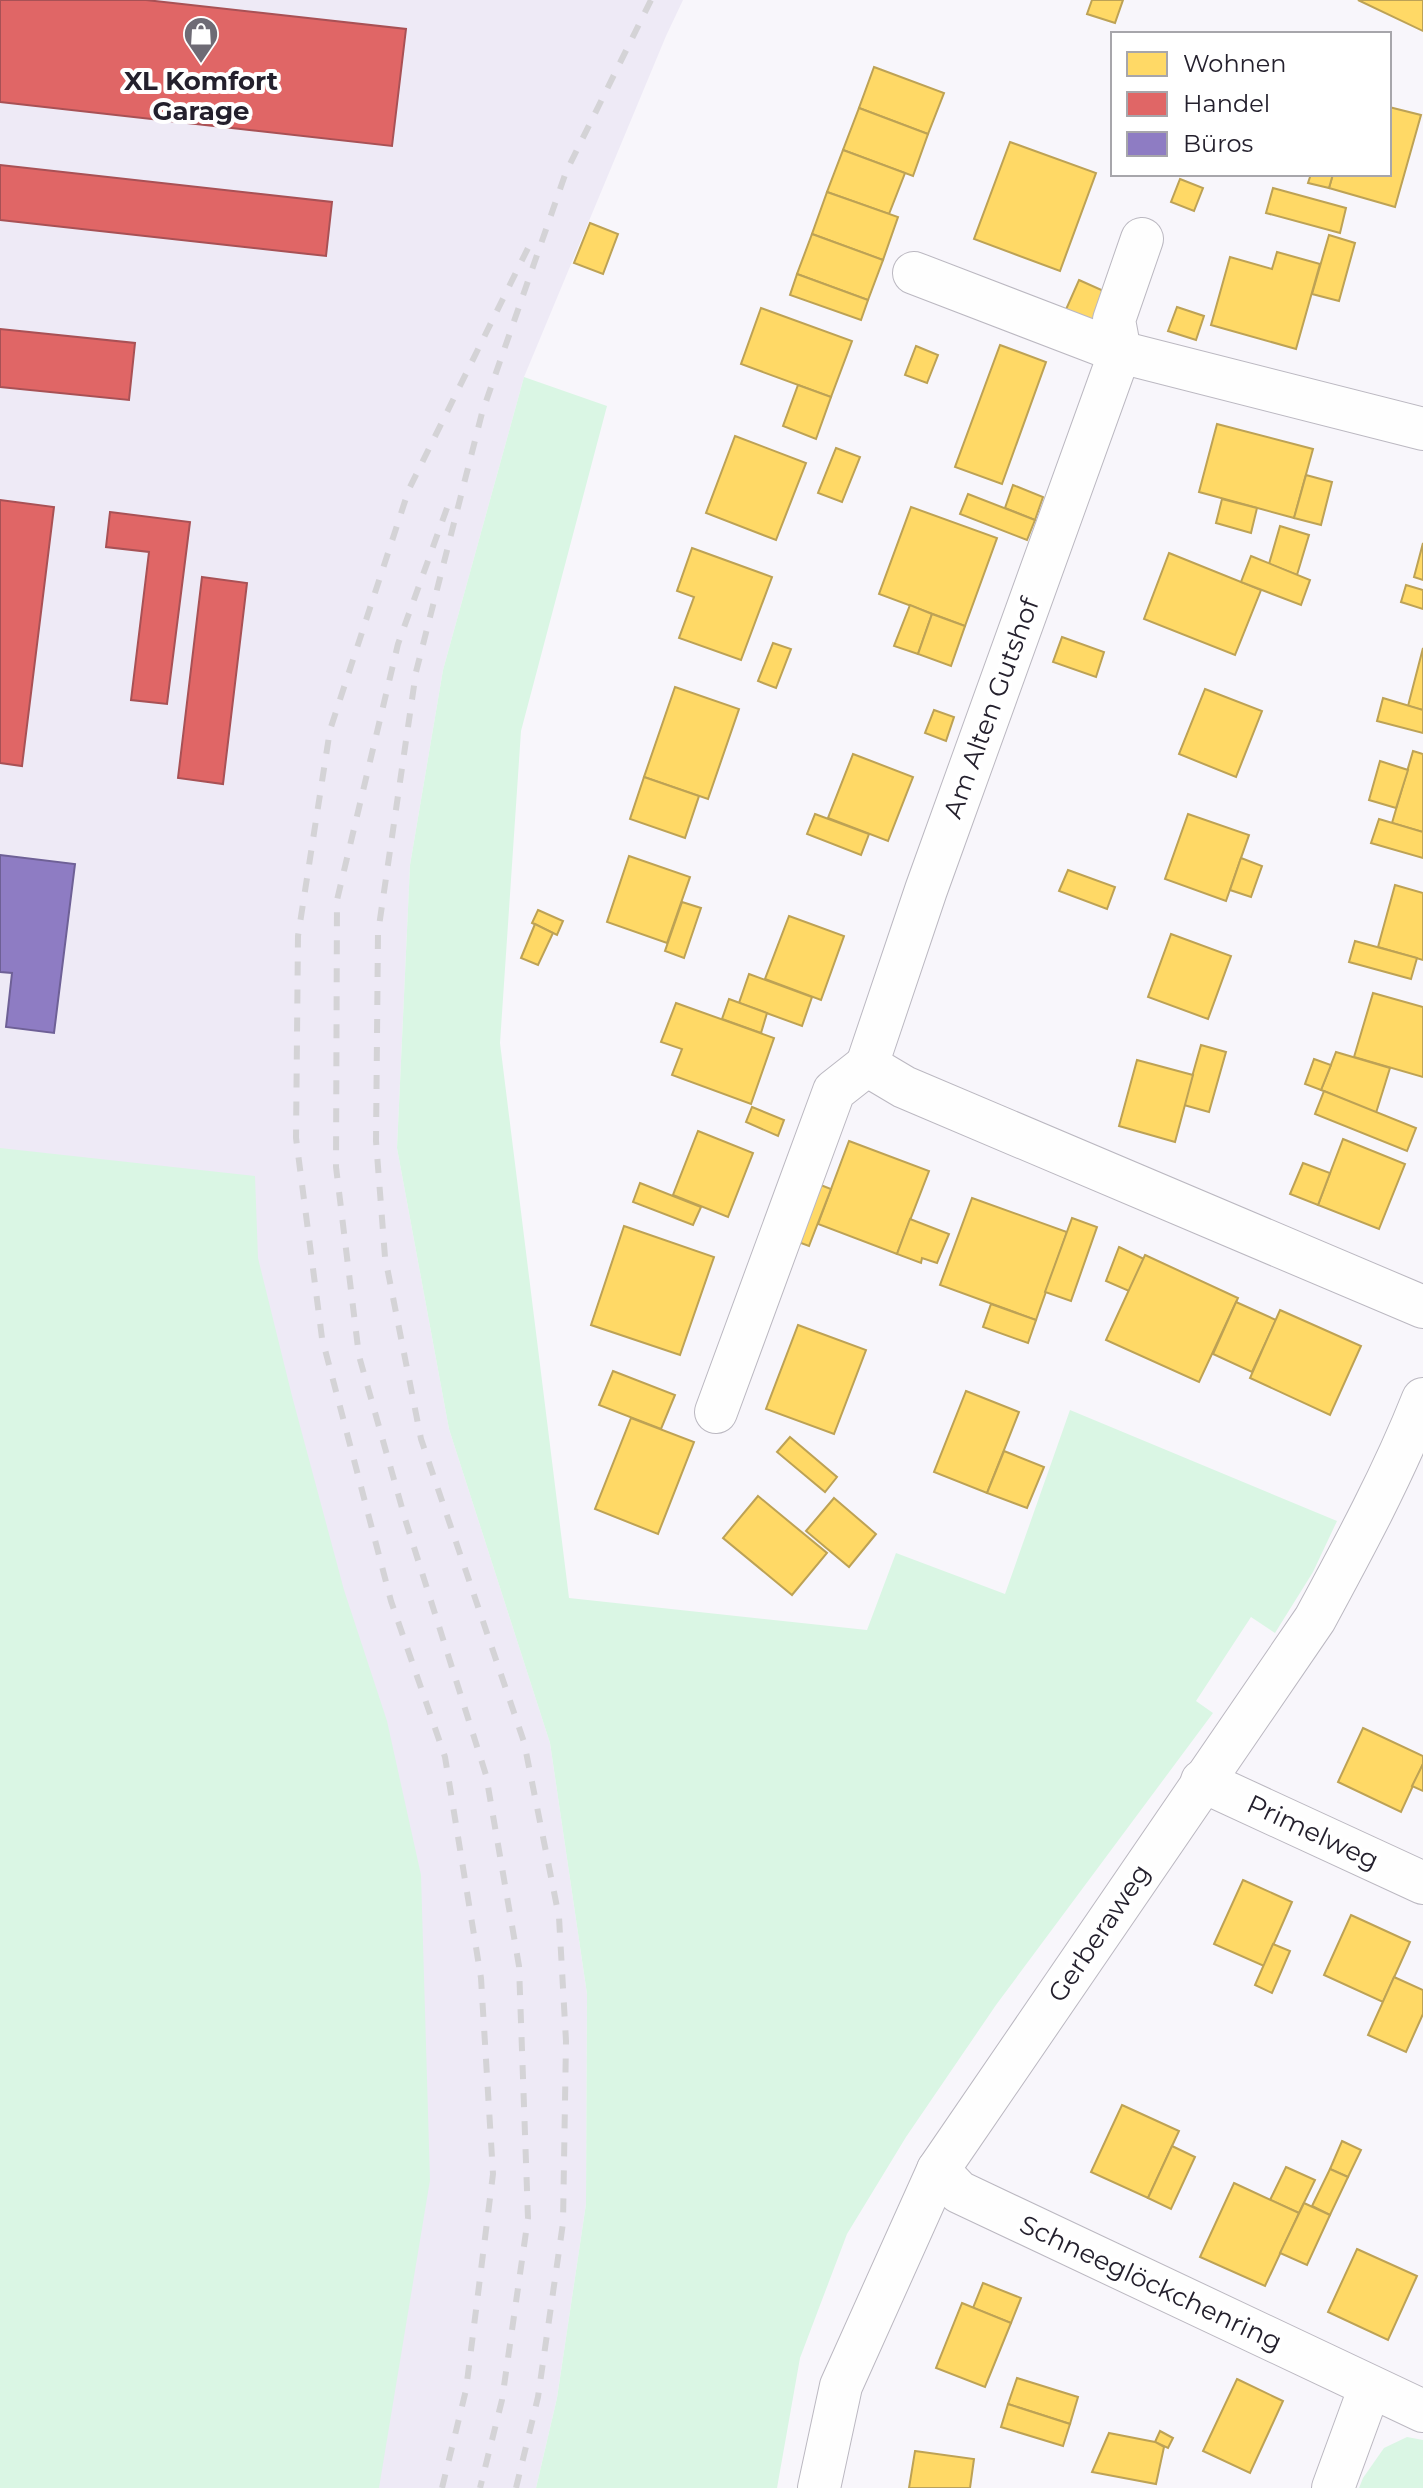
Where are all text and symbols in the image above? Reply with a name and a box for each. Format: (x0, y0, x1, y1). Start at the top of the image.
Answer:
shop icon: XL Komfort Garage (182, 15, 220, 65)
legend (1111, 32, 1391, 176)
text: Wohnen (1183, 49, 1287, 78)
place label: XL Komfort Garage (124, 65, 278, 127)
text: Handel (1183, 89, 1270, 118)
text: Büros (1183, 129, 1253, 158)
street label: Am Alten Gutshof (936, 592, 1046, 823)
street label: Primelweg (1242, 1788, 1384, 1876)
street label: Gerberaweg (1041, 1858, 1157, 2008)
street label: Schneeglöckchenring (1015, 2208, 1287, 2358)

